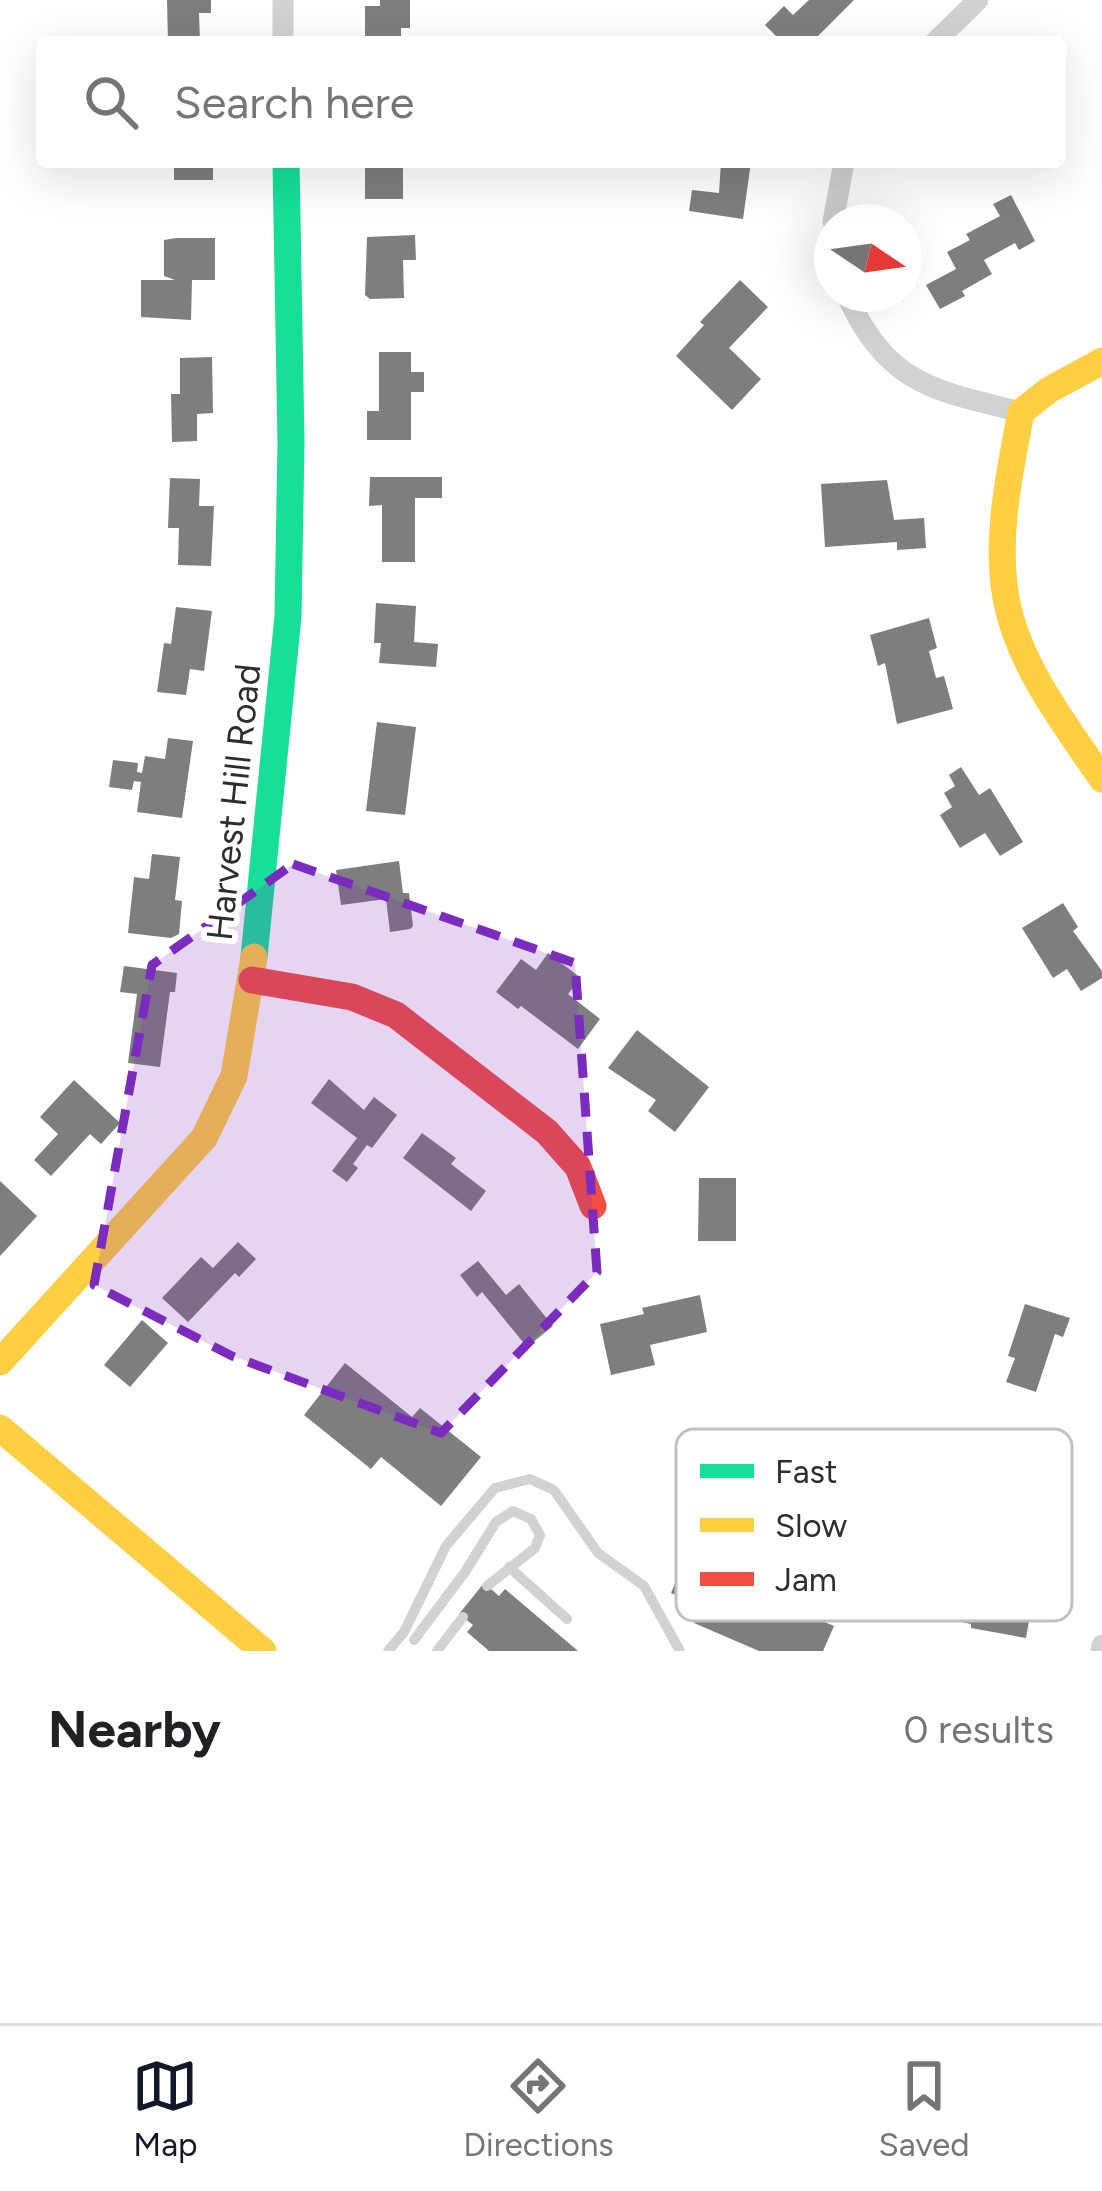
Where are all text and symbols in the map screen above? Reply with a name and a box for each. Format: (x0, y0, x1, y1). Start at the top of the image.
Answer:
search box (36, 36, 1066, 168)
icon: search (78, 69, 144, 135)
text: Search here (174, 75, 414, 129)
north arrow (814, 204, 922, 312)
street label: Harvest Hill Road (198, 662, 269, 942)
legend (676, 1429, 1072, 1621)
text: Fast (775, 1452, 837, 1491)
text: Slow (775, 1506, 847, 1545)
text: Jam (775, 1560, 837, 1599)
text: Nearby (48, 1699, 221, 1760)
text: 0 results (903, 1706, 1054, 1753)
tab: Map (132, 2053, 198, 2164)
tab: Directions (463, 2053, 614, 2164)
tab: Saved (879, 2053, 970, 2164)

